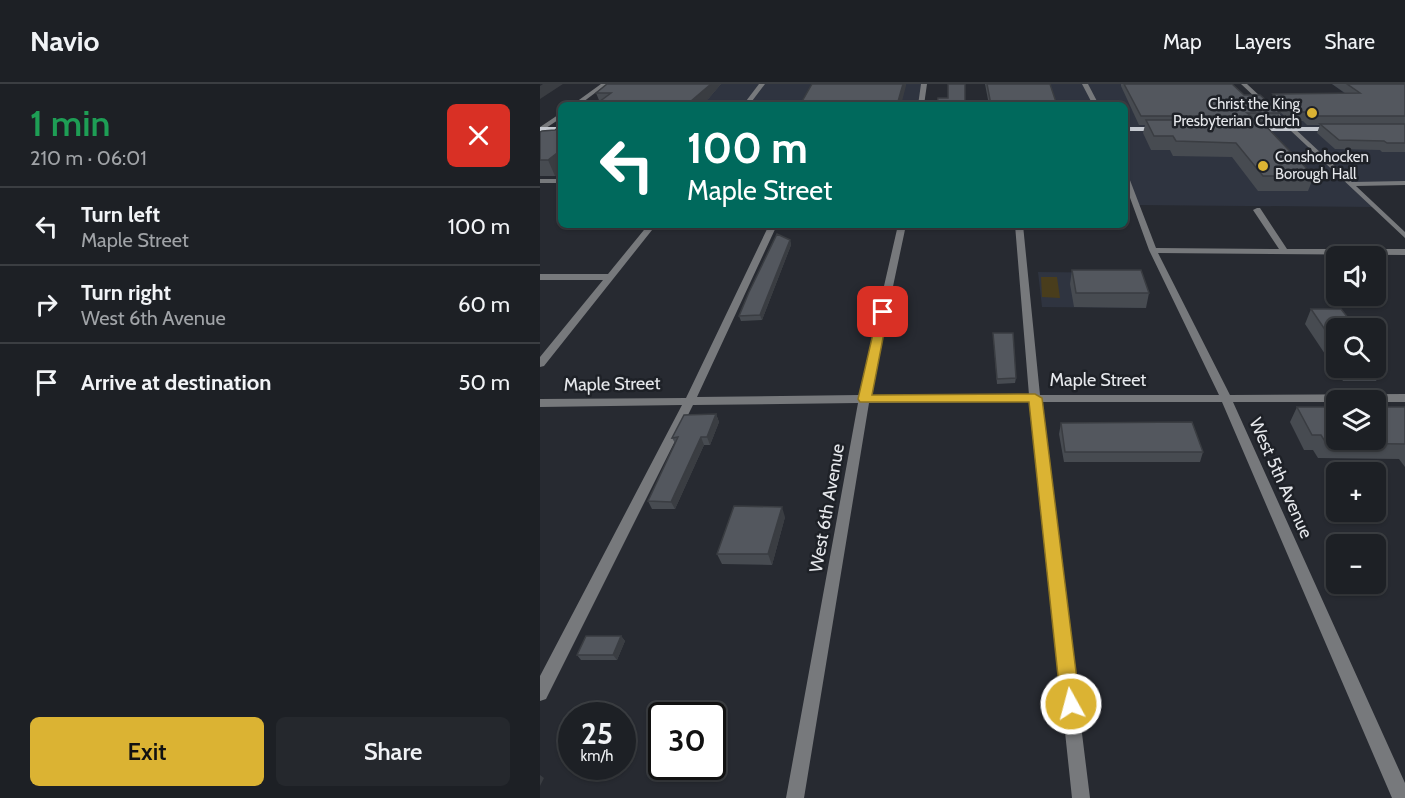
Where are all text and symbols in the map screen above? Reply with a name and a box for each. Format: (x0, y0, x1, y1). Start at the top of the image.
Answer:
text: Navio (30, 24, 100, 58)
text: Map (1163, 29, 1202, 54)
text: Layers (1235, 29, 1291, 54)
text: Share (1324, 29, 1375, 54)
place label: Christ the King Presbyterian Church (1173, 95, 1301, 130)
text: 1 min (30, 101, 110, 145)
button: close (447, 104, 510, 167)
marker: Christ the King Presbyterian Church (1305, 106, 1319, 120)
text: 100 m (687, 122, 808, 174)
icon: left (588, 126, 666, 204)
text: 210 m · 06:01 (30, 146, 147, 170)
place label: Conshohocken Borough Hall (1275, 148, 1369, 183)
marker: Conshohocken Borough Hall (1256, 159, 1270, 173)
text: Maple Street (687, 174, 832, 207)
text: Turn left (81, 201, 160, 228)
icon: left (30, 210, 63, 243)
text: 100 m (448, 213, 510, 240)
text: Maple Street (81, 228, 189, 252)
map controls (1326, 246, 1386, 594)
button: sound (1326, 246, 1386, 306)
text: Turn right (81, 279, 171, 306)
pin (857, 286, 908, 337)
icon: right (30, 288, 63, 321)
text: 60 m (458, 291, 510, 318)
icon: arrive (866, 295, 899, 328)
text: West 6th Avenue (81, 306, 226, 330)
button: search (1326, 318, 1386, 378)
icon: arrive (30, 366, 63, 399)
text: Arrive at destination (81, 369, 271, 396)
text: 50 m (458, 369, 510, 396)
street label: Maple Street (1050, 369, 1146, 391)
street label: Maple Street (563, 372, 661, 396)
button: layers (1326, 390, 1386, 450)
street label: West 5th Avenue (1245, 414, 1317, 542)
street label: West 6th Avenue (805, 442, 849, 574)
button: + (1326, 462, 1386, 522)
button: − (1326, 534, 1386, 594)
position arrow (1039, 672, 1103, 736)
speed limit sign: 30 (648, 702, 726, 780)
text: 25 (581, 715, 613, 752)
button: Exit (30, 717, 264, 786)
button: Share (276, 717, 510, 786)
text: km/h (581, 747, 613, 765)

